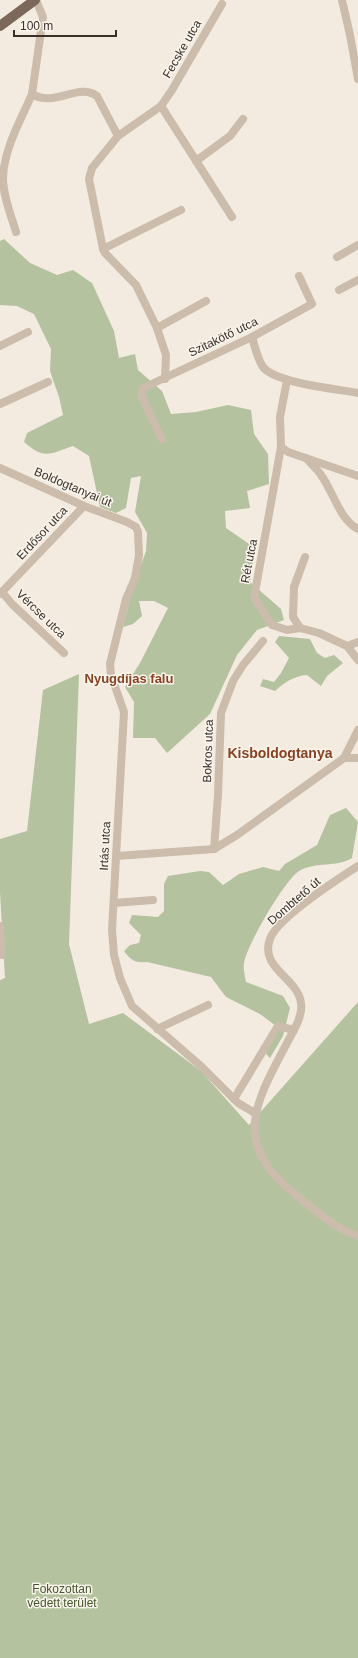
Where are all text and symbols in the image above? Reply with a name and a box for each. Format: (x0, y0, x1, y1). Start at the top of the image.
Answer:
scale bar (14, 12, 116, 38)
street label: Fecske utca (160, 17, 204, 81)
text: 100 m (20, 19, 53, 33)
street label: Szitakötő utca (186, 314, 260, 360)
street label: Boldogtanyai út (32, 464, 114, 510)
street label: Erdősor utca (14, 503, 71, 563)
street label: Rét utca (238, 537, 260, 584)
street label: Vércse utca (13, 587, 69, 641)
district label: Nyugdíjas falu (85, 671, 173, 686)
street label: Bokros utca (200, 719, 216, 783)
district label: Kisboldogtanya (227, 745, 333, 761)
street label: Irtás utca (97, 821, 113, 871)
street label: Dombtető út (265, 874, 324, 928)
park label: Fokozottan védett terület (27, 1582, 97, 1610)

